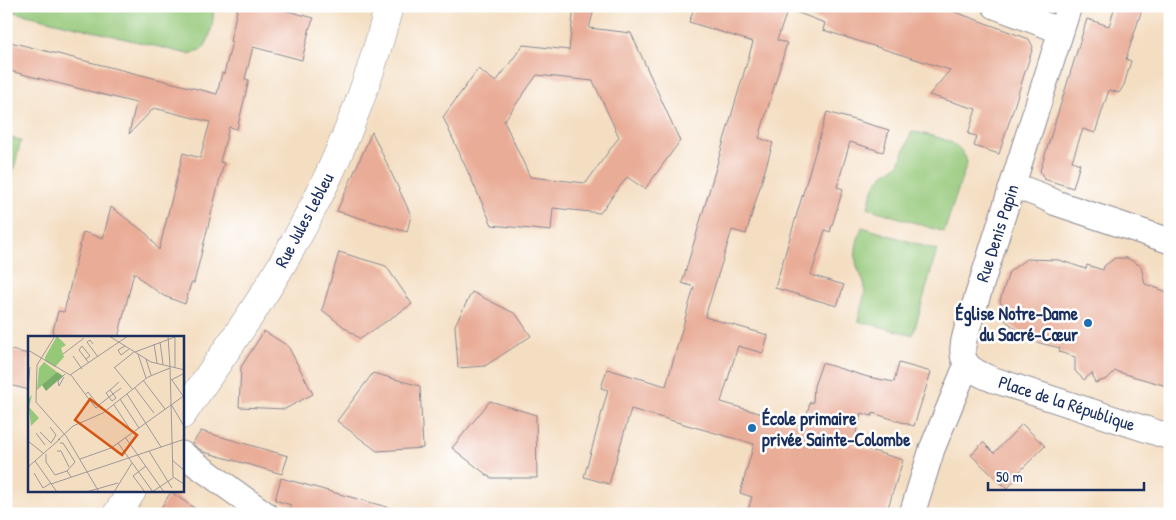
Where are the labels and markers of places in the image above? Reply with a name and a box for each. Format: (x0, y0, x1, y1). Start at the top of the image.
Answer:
place label: Église Notre-Dame du Sacré-Cœur (956, 301, 1079, 347)
marker: Église Notre-Dame du Sacré-Cœur (1082, 317, 1094, 329)
place label: École primaire privée Sainte-Colombe (762, 406, 911, 453)
marker: École primaire privée Sainte-Colombe (746, 422, 758, 434)

